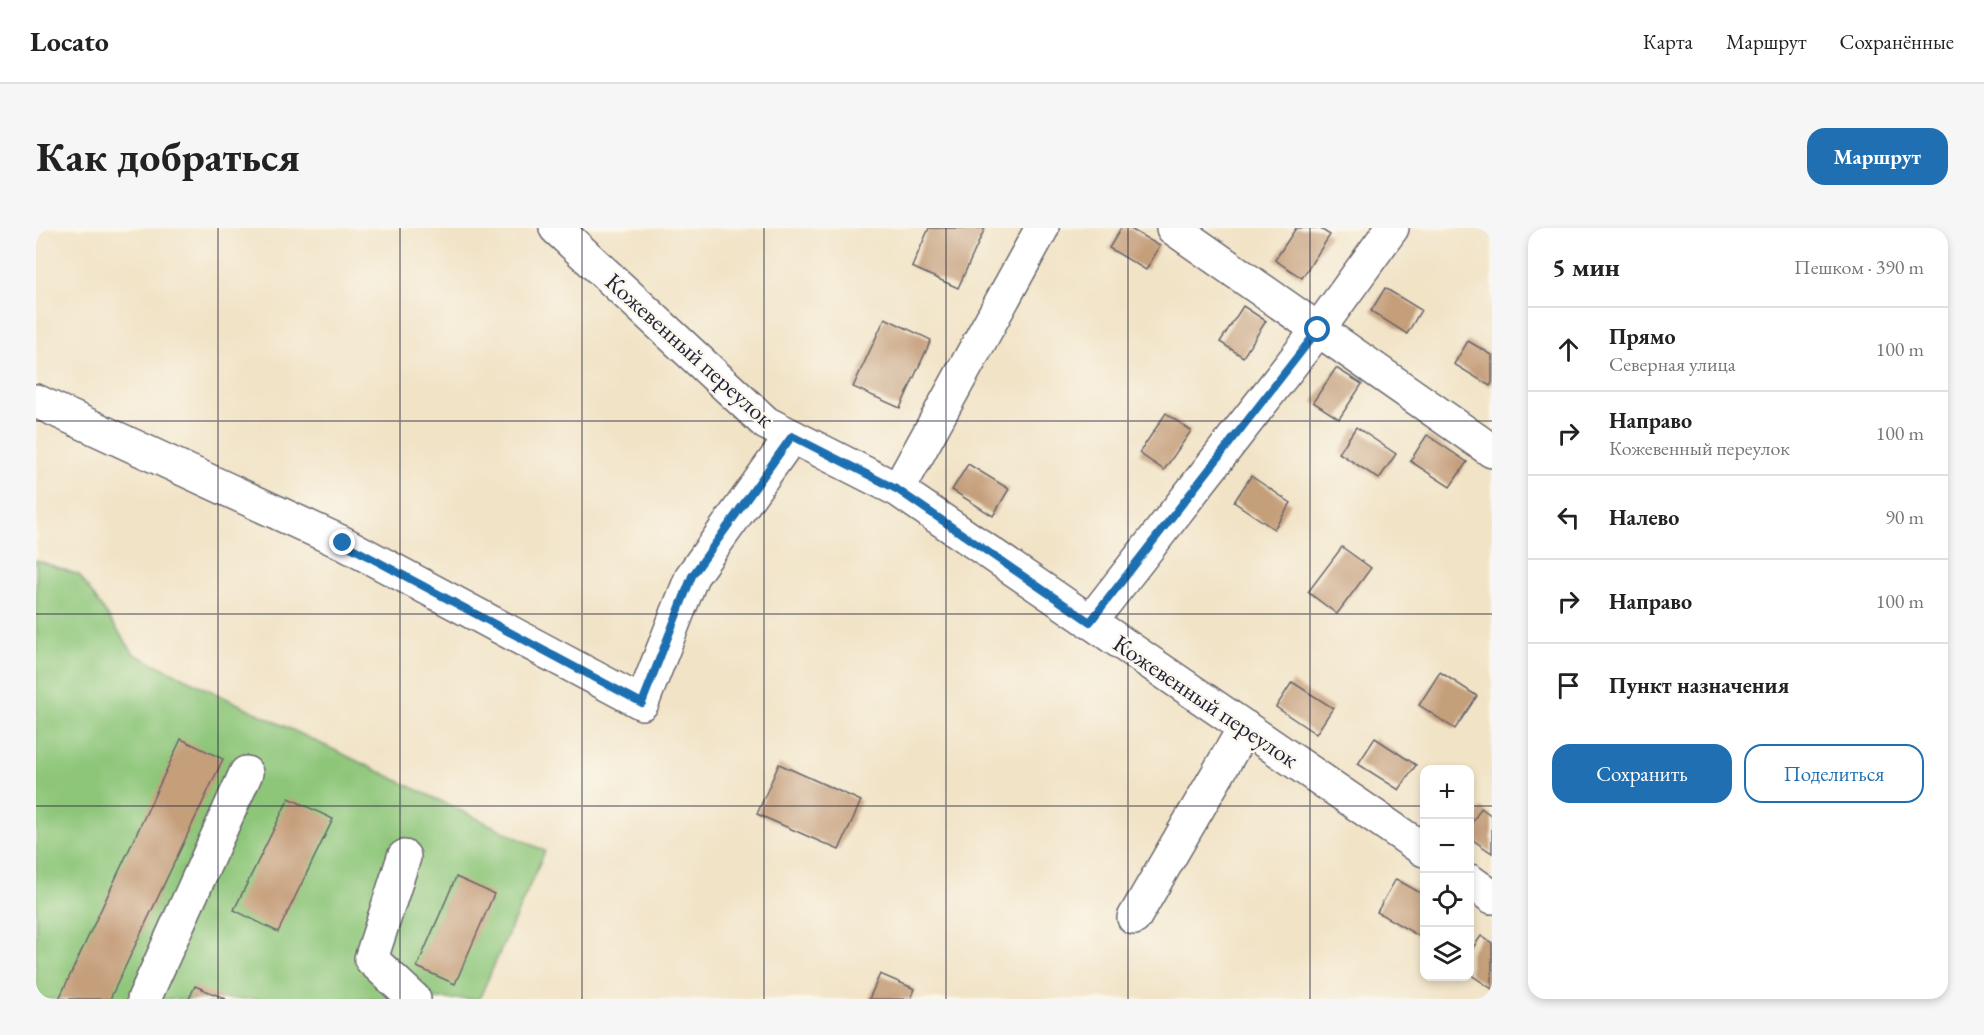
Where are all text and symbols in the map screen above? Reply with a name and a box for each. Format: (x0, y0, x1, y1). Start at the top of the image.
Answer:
text: Locato (30, 23, 109, 59)
text: Карта (1643, 28, 1693, 55)
text: Маршрут (1726, 28, 1807, 55)
text: Сохранённые (1840, 28, 1954, 55)
button: Маршрут (1807, 128, 1948, 185)
text: Как добраться (36, 129, 300, 184)
text: 5 мин (1552, 250, 1620, 284)
text: Пешком · 390 m (1794, 254, 1924, 280)
street label: Кожевенный переулок (599, 266, 781, 435)
route start (1304, 316, 1330, 342)
text: Прямо (1609, 322, 1676, 351)
icon: ahead (1552, 333, 1585, 366)
text: 100 m (1876, 336, 1924, 362)
text: Северная улица (1609, 351, 1736, 377)
text: Направо (1609, 406, 1692, 435)
icon: right (1552, 417, 1585, 450)
text: 100 m (1876, 420, 1924, 446)
text: Кожевенный переулок (1609, 435, 1790, 461)
icon: left (1552, 501, 1585, 534)
text: Налево (1609, 503, 1679, 532)
text: 90 m (1885, 504, 1924, 530)
route end (329, 529, 355, 555)
icon: right (1552, 585, 1585, 618)
text: Направо (1609, 587, 1692, 616)
text: 100 m (1876, 588, 1924, 614)
street label: Кожевенный переулок (1107, 627, 1305, 775)
icon: arrive (1552, 669, 1585, 702)
text: Пункт назначения (1609, 671, 1789, 700)
button: Сохранить (1552, 744, 1732, 803)
button: Поделиться (1744, 744, 1924, 803)
map controls (1420, 765, 1474, 981)
button: + (1420, 765, 1474, 819)
button: − (1420, 819, 1474, 873)
button: locate (1420, 873, 1474, 927)
button: layers (1420, 927, 1474, 981)

